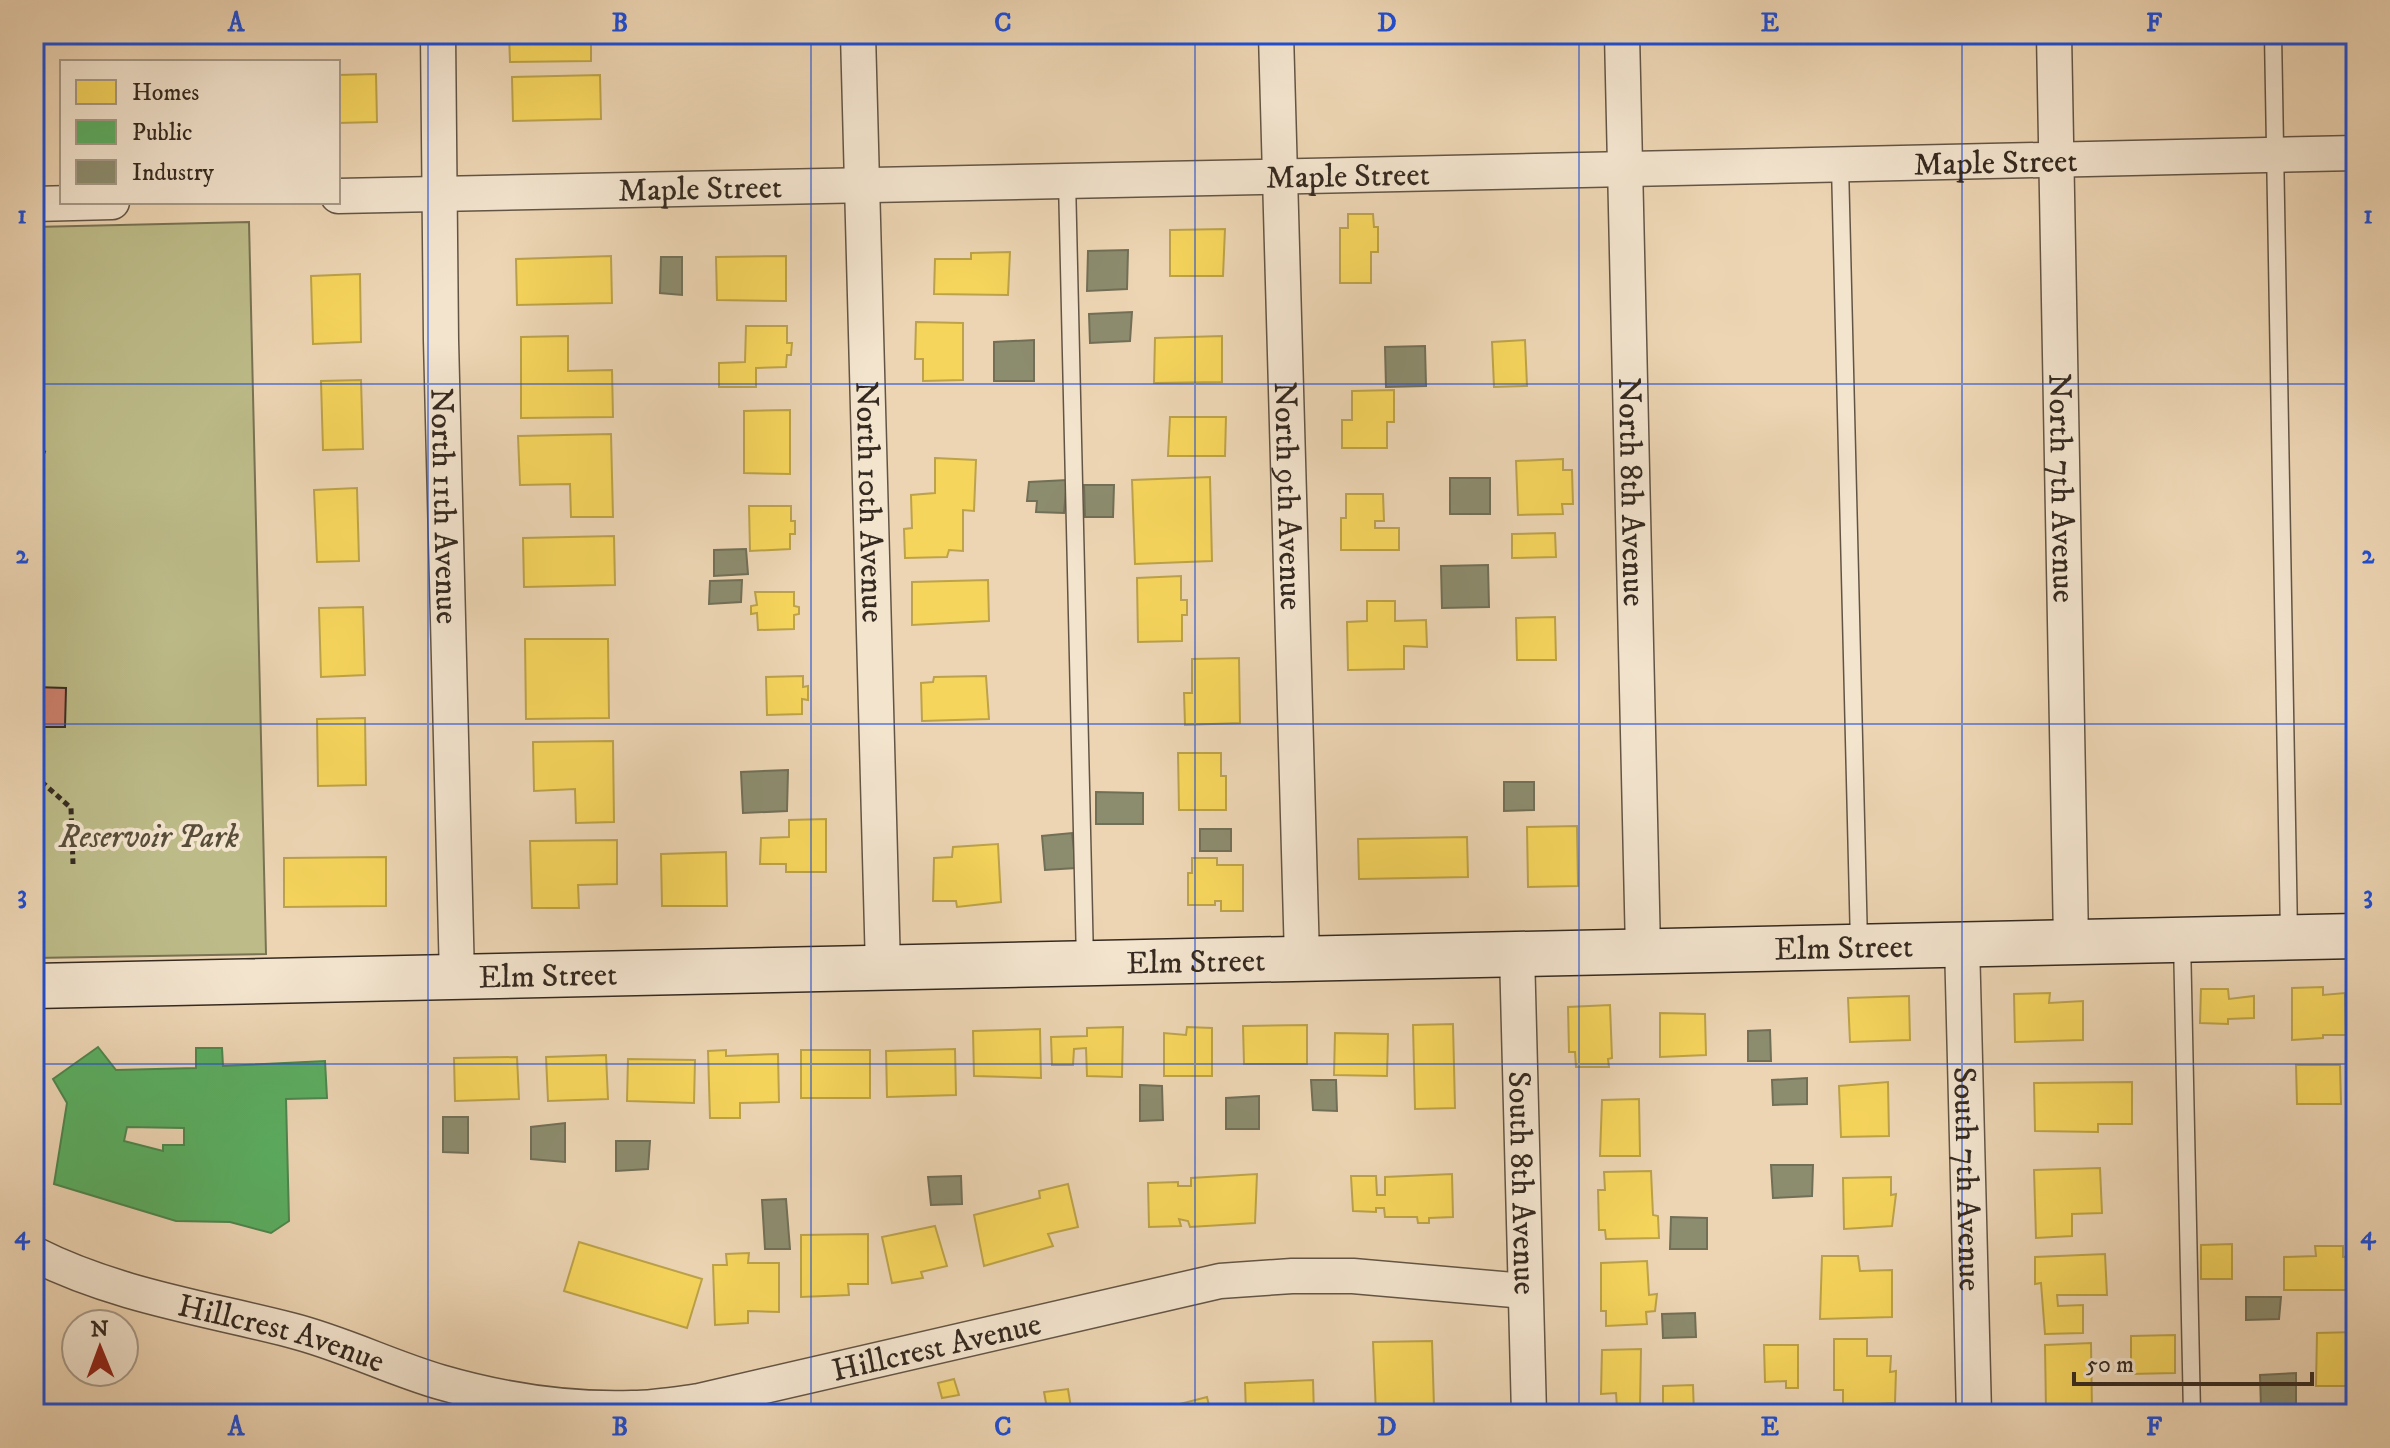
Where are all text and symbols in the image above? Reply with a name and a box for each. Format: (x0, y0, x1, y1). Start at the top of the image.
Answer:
text: A (227, 7, 246, 40)
text: B (612, 7, 628, 40)
text: C (994, 7, 1012, 40)
text: D (1377, 7, 1397, 40)
text: E (1761, 7, 1779, 40)
text: F (2146, 7, 2163, 40)
legend (60, 60, 340, 204)
text: Homes (132, 78, 199, 108)
text: Public (132, 118, 192, 148)
street label: Maple Street (1913, 142, 2078, 186)
street label: Maple Street (1265, 156, 1430, 199)
text: Industry (132, 158, 215, 188)
street label: Maple Street (618, 168, 782, 212)
text: 1 (17, 199, 27, 232)
text: 1 (2363, 199, 2373, 232)
street label: North 7th Avenue (2038, 373, 2083, 603)
street label: North 8th Avenue (1608, 377, 1653, 607)
street label: North 10th Avenue (845, 380, 892, 623)
street label: North 9th Avenue (1264, 381, 1310, 611)
street label: North 11th Avenue (420, 387, 466, 625)
text: 2 (16, 539, 30, 572)
text: 2 (2362, 539, 2376, 572)
park label: Reservoir Park (58, 818, 240, 858)
text: 3 (17, 879, 27, 912)
text: 3 (2363, 879, 2373, 912)
street label: Elm Street (1774, 928, 1913, 971)
street label: Elm Street (1126, 941, 1266, 984)
street label: Elm Street (478, 955, 618, 998)
street label: South 7th Avenue (1943, 1066, 1989, 1292)
street label: South 8th Avenue (1498, 1071, 1544, 1295)
text: 4 (15, 1219, 31, 1252)
text: 4 (2361, 1219, 2377, 1252)
street label: Hillcrest Avenue (174, 1286, 390, 1383)
street label: Hillcrest Avenue (828, 1305, 1045, 1392)
north arrow (60, 1308, 140, 1388)
text: N (90, 1316, 109, 1343)
scale bar (2074, 1336, 2312, 1386)
text: 50 m (2086, 1350, 2134, 1380)
text: A (227, 1411, 246, 1444)
text: B (612, 1411, 628, 1444)
text: C (994, 1411, 1012, 1444)
text: D (1377, 1411, 1397, 1444)
text: E (1761, 1411, 1779, 1444)
text: F (2146, 1411, 2163, 1444)

